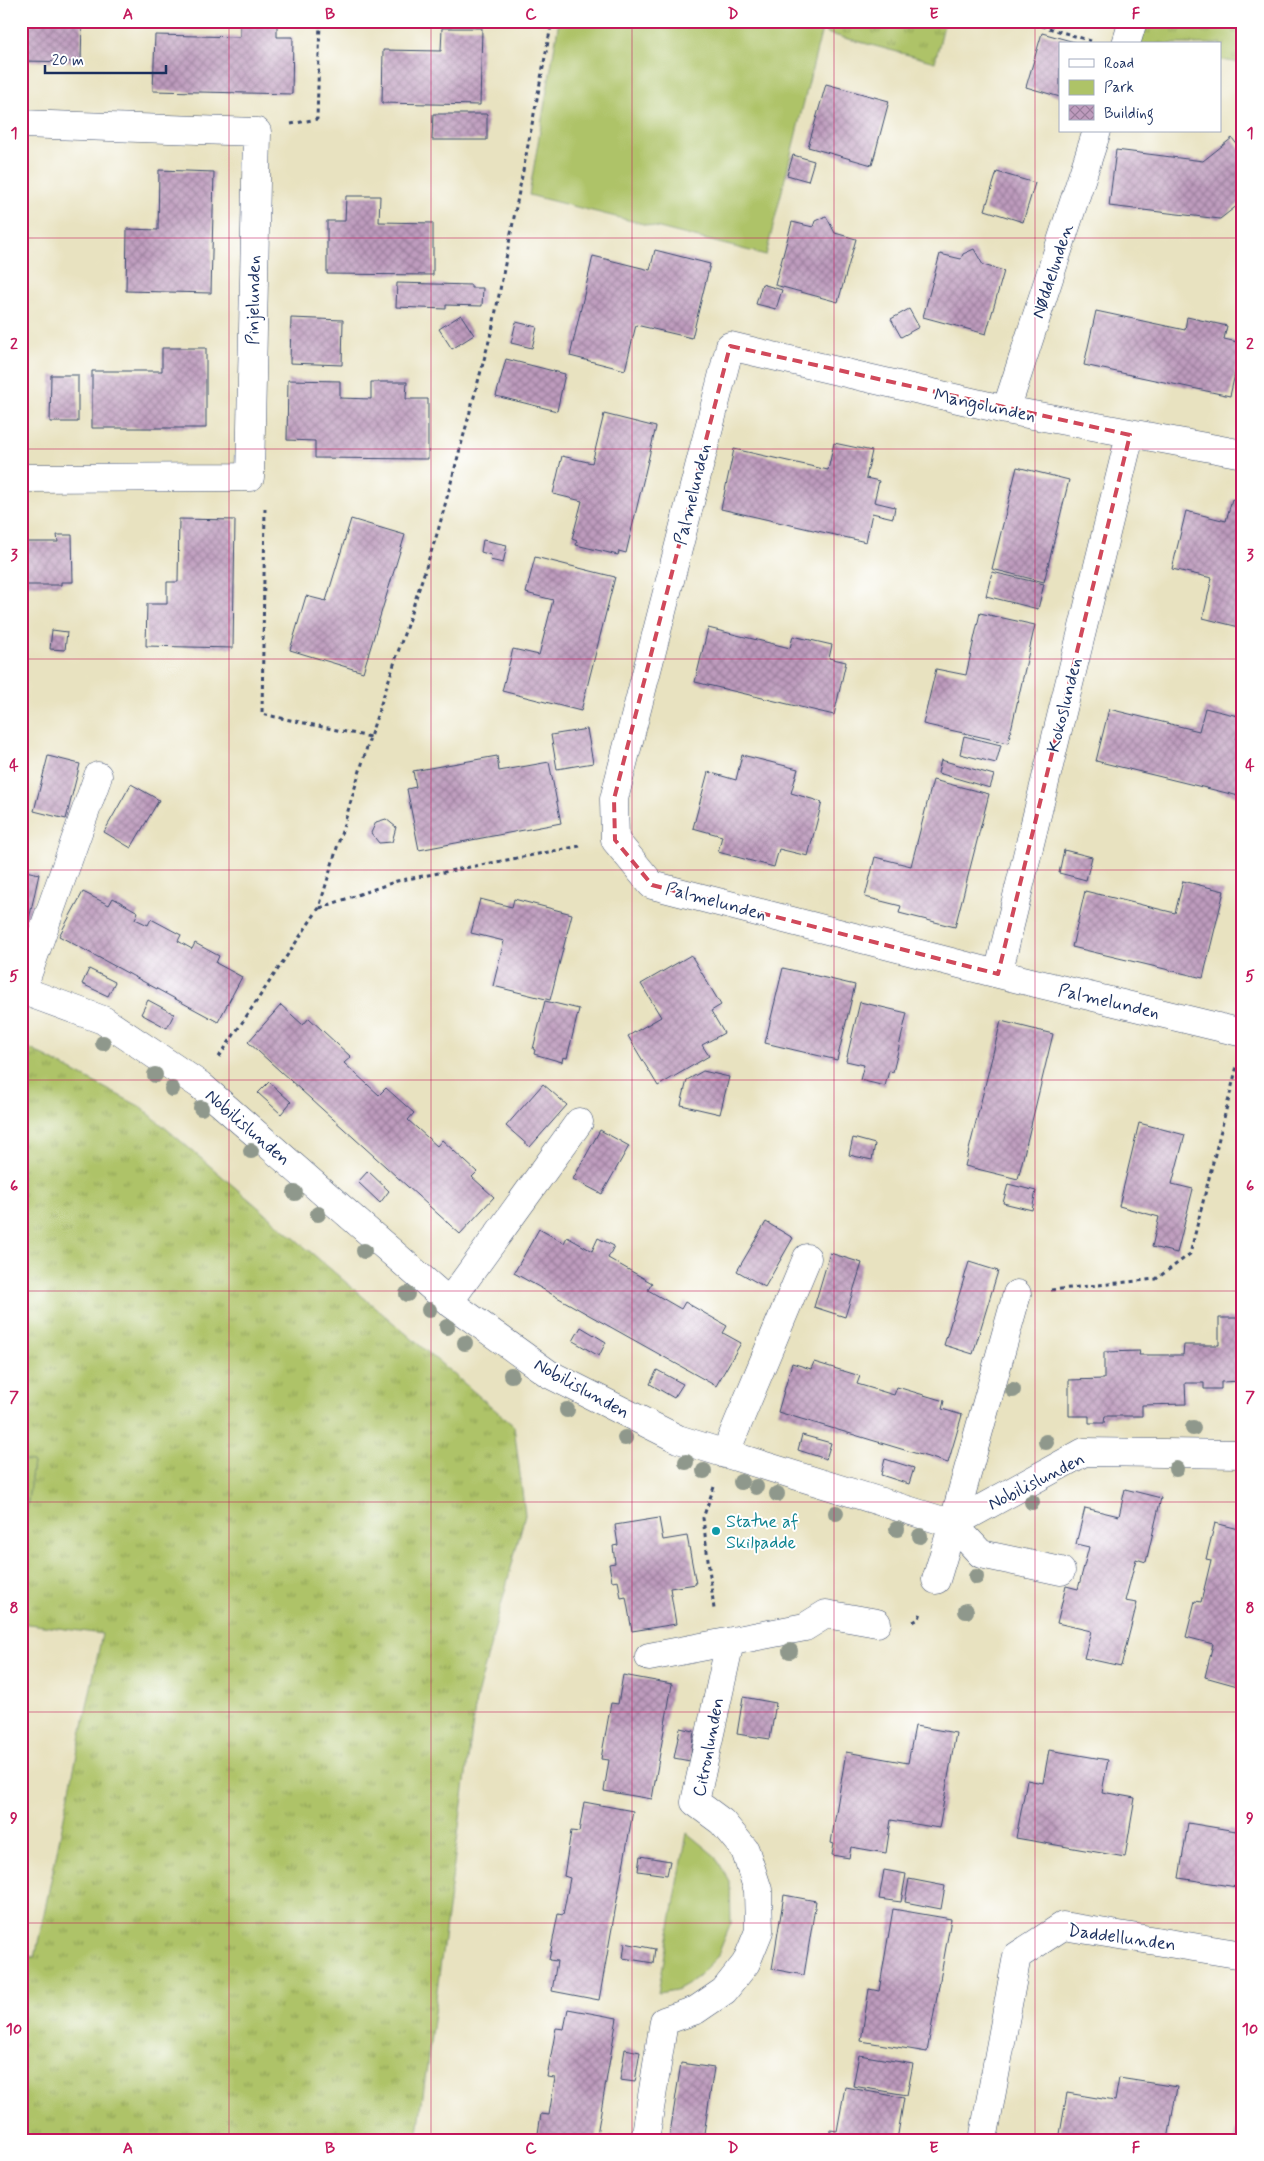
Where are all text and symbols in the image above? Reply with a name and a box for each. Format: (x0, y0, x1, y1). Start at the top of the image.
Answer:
text: A (123, 4, 133, 25)
text: B (325, 4, 335, 25)
text: C (525, 4, 537, 25)
text: D (727, 4, 739, 25)
text: E (929, 4, 939, 25)
text: F (1132, 4, 1141, 25)
scale bar (45, 42, 166, 74)
legend (1059, 42, 1222, 132)
text: 20 m (52, 51, 84, 71)
text: Road (1104, 54, 1134, 74)
text: Park (1104, 78, 1134, 98)
text: Building (1104, 104, 1154, 125)
text: 1 (10, 123, 18, 144)
text: 1 (1246, 123, 1254, 144)
street label: Nøddelunden (1026, 221, 1080, 322)
street label: Pinjelunden (241, 255, 267, 345)
text: 2 (10, 334, 18, 355)
text: 2 (1246, 334, 1254, 355)
street label: Mangolunden (932, 383, 1038, 429)
street label: Palmelunden (669, 441, 717, 547)
text: 3 (10, 545, 18, 566)
text: 3 (1246, 545, 1254, 566)
street label: Kokoslunden (1042, 655, 1088, 755)
text: 4 (9, 755, 19, 776)
text: 4 (1245, 755, 1255, 776)
street label: Palmelunden (663, 877, 769, 927)
text: 5 (9, 966, 19, 987)
text: 5 (1245, 966, 1255, 987)
street label: Palmelunden (1056, 979, 1162, 1025)
street label: Nobilislunden (200, 1084, 295, 1171)
text: 6 (10, 1176, 18, 1197)
text: 6 (1246, 1176, 1254, 1197)
street label: Nobilislunden (530, 1353, 633, 1425)
text: 7 (9, 1387, 19, 1408)
text: 7 (1245, 1387, 1255, 1408)
street label: Nobilislunden (984, 1447, 1089, 1517)
place label: Statue af Skilpadde (726, 1510, 799, 1555)
marker: Statue af Skilpadde (710, 1525, 722, 1537)
text: 8 (9, 1598, 19, 1619)
text: 8 (1245, 1598, 1255, 1619)
street label: Citronlunden (688, 1696, 730, 1799)
text: 9 (10, 1808, 18, 1829)
text: 9 (1246, 1808, 1254, 1829)
street label: Daddellunden (1066, 1919, 1177, 1957)
text: 10 (6, 2019, 22, 2040)
text: 10 (1242, 2019, 1258, 2040)
text: A (123, 2138, 133, 2159)
text: B (325, 2138, 335, 2159)
text: C (525, 2138, 537, 2159)
text: D (727, 2138, 739, 2159)
text: E (929, 2138, 939, 2159)
text: F (1132, 2138, 1141, 2159)

